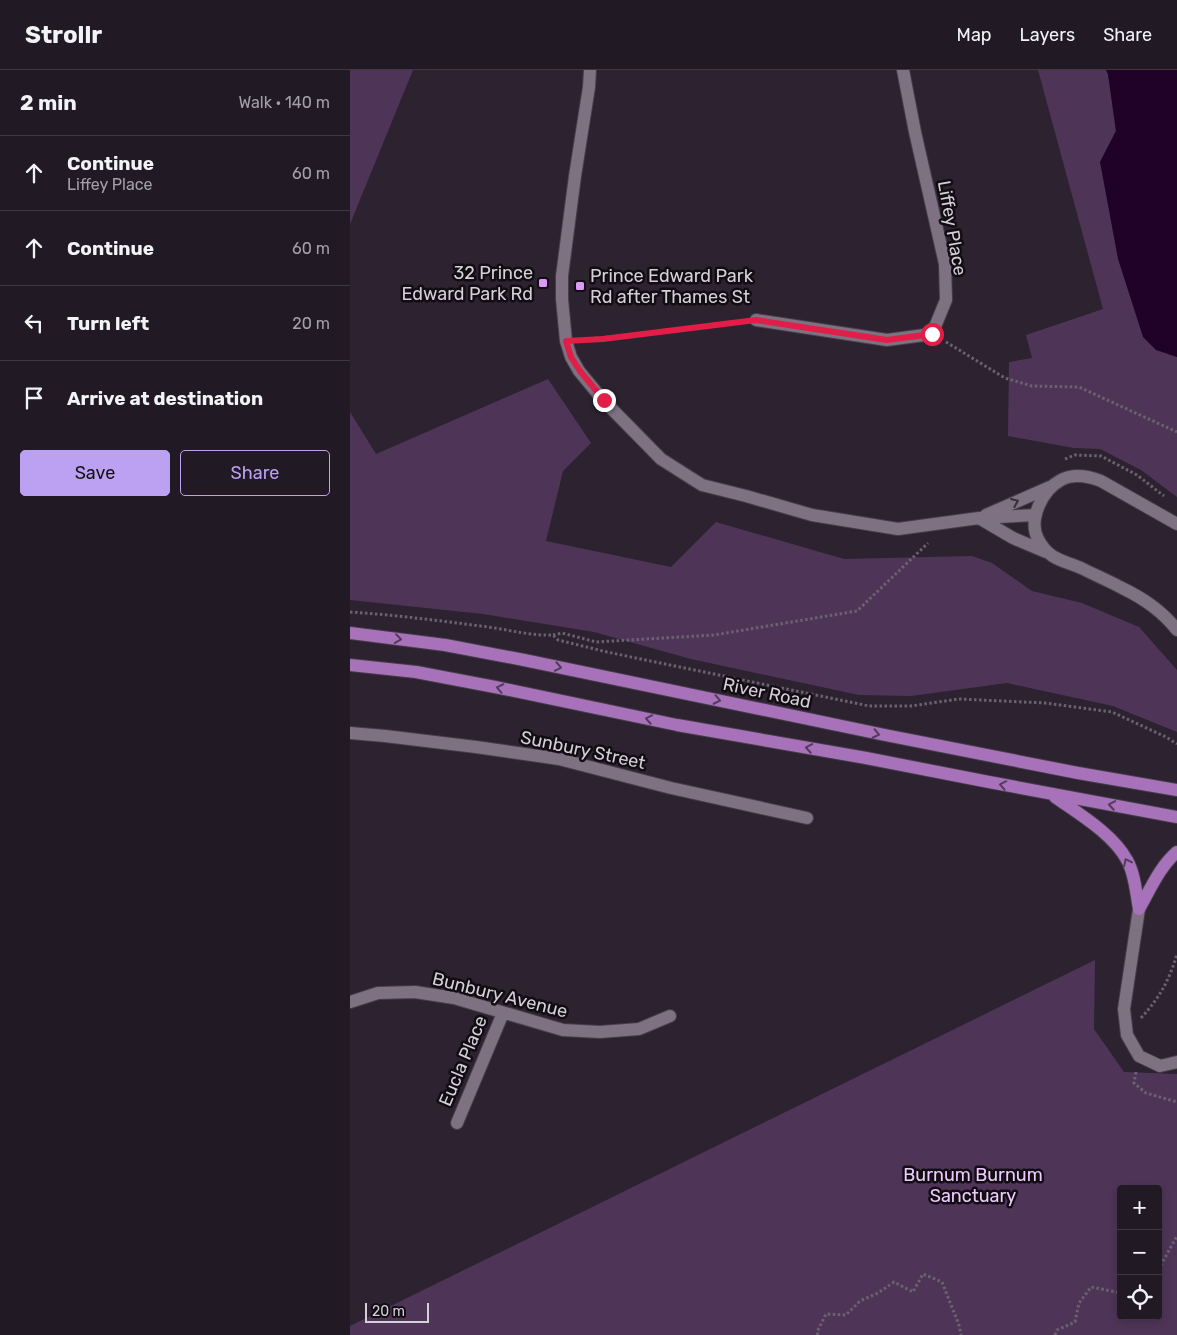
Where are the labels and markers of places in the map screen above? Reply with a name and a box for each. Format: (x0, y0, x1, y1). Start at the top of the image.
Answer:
place label: 32 Prince Edward Park Rd (402, 262, 533, 305)
place label: Prince Edward Park Rd after Thames St (590, 265, 754, 308)
marker: 32 Prince Edward Park Rd (537, 277, 549, 289)
marker: Prince Edward Park Rd after Thames St (574, 280, 586, 292)

